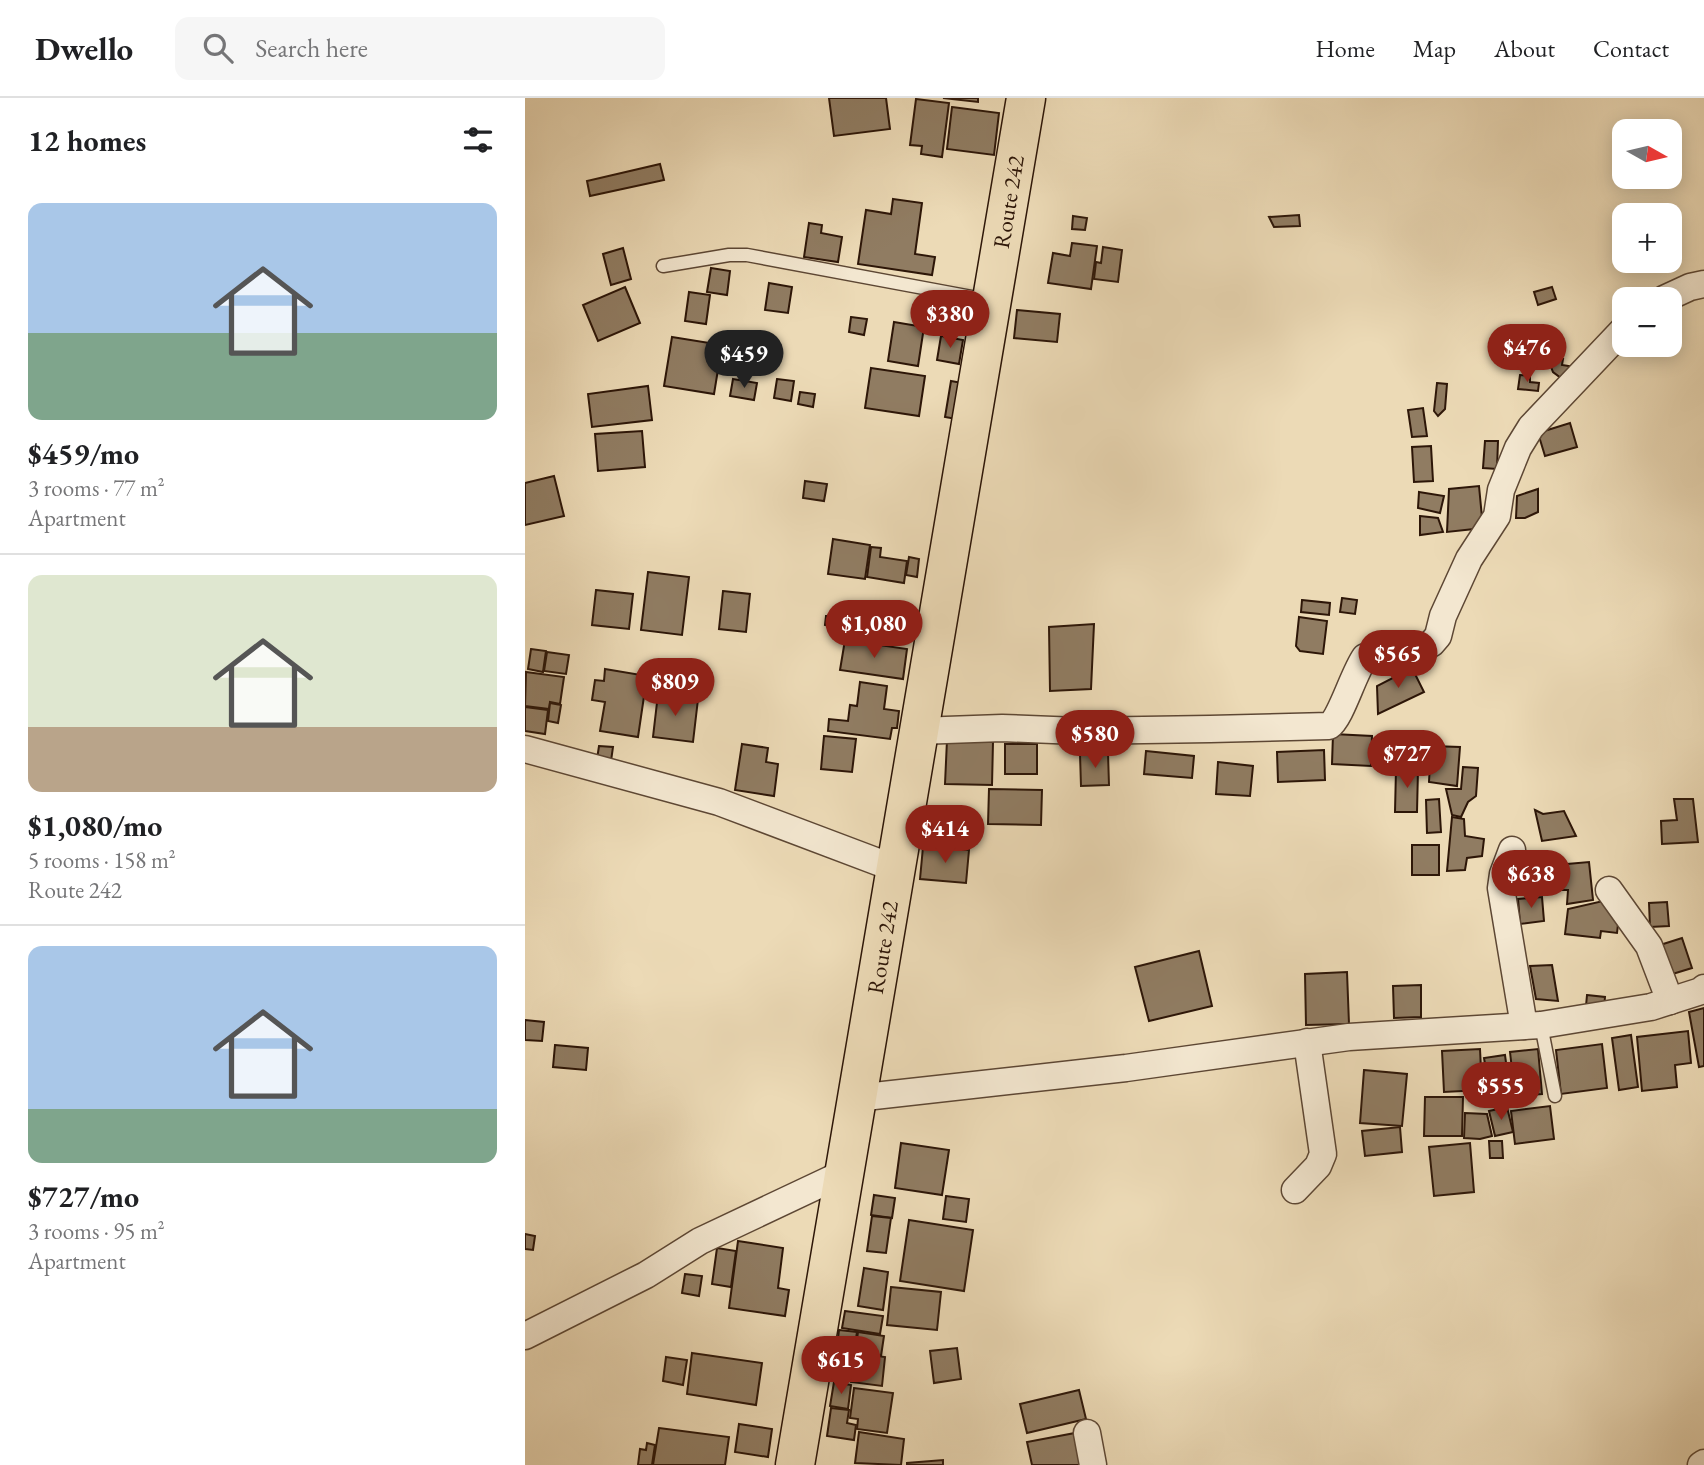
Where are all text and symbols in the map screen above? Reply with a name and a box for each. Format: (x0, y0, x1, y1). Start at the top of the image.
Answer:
search box (175, 17, 665, 80)
text: Dwello (35, 27, 133, 70)
icon: search (199, 29, 237, 67)
text: Search here (255, 31, 368, 65)
text: Home (1315, 33, 1375, 64)
text: Map (1413, 33, 1456, 64)
text: About (1494, 33, 1555, 64)
text: Contact (1593, 33, 1669, 64)
north arrow (1612, 119, 1682, 189)
map controls (1612, 119, 1682, 357)
text: 12 homes (28, 121, 146, 160)
icon: filters (459, 121, 497, 159)
street label: Route 242 (986, 153, 1031, 251)
button: + (1612, 203, 1682, 273)
icon: home (200, 248, 326, 374)
button: − (1612, 287, 1682, 357)
pin: $380 (909, 290, 991, 350)
text: $380 (926, 298, 974, 328)
pin: $476 (1486, 324, 1568, 384)
pin: $459 (703, 330, 785, 390)
text: $476 (1503, 332, 1551, 362)
text: $459 (720, 338, 768, 368)
text: $459/mo (28, 434, 139, 473)
text: 3 rooms · 77 m² (28, 473, 165, 503)
text: Apartment (28, 503, 126, 533)
pin: $1,080 (817, 601, 931, 660)
text: $1,080 (842, 608, 906, 638)
icon: home (200, 620, 326, 746)
pin: $565 (1357, 630, 1439, 690)
text: $565 (1374, 638, 1422, 668)
pin: $809 (634, 658, 716, 718)
text: $809 (651, 666, 699, 696)
pin: $580 (1054, 710, 1136, 770)
text: $580 (1071, 718, 1119, 748)
pin: $727 (1366, 730, 1448, 790)
text: $727 (1383, 738, 1431, 768)
text: $1,080/mo (28, 806, 162, 845)
pin: $414 (904, 806, 986, 865)
text: $414 (921, 813, 969, 843)
text: 5 rooms · 158 m² (28, 845, 176, 875)
pin: $638 (1490, 850, 1572, 910)
text: $638 (1507, 858, 1555, 888)
text: Route 242 (28, 875, 122, 905)
street label: Route 242 (860, 899, 905, 996)
icon: home (200, 991, 326, 1117)
pin: $555 (1460, 1062, 1542, 1122)
text: $555 (1477, 1070, 1525, 1100)
text: $727/mo (28, 1177, 139, 1216)
text: 3 rooms · 95 m² (28, 1216, 165, 1246)
text: Apartment (28, 1246, 126, 1276)
pin: $615 (800, 1336, 882, 1396)
text: $615 (817, 1344, 865, 1374)

